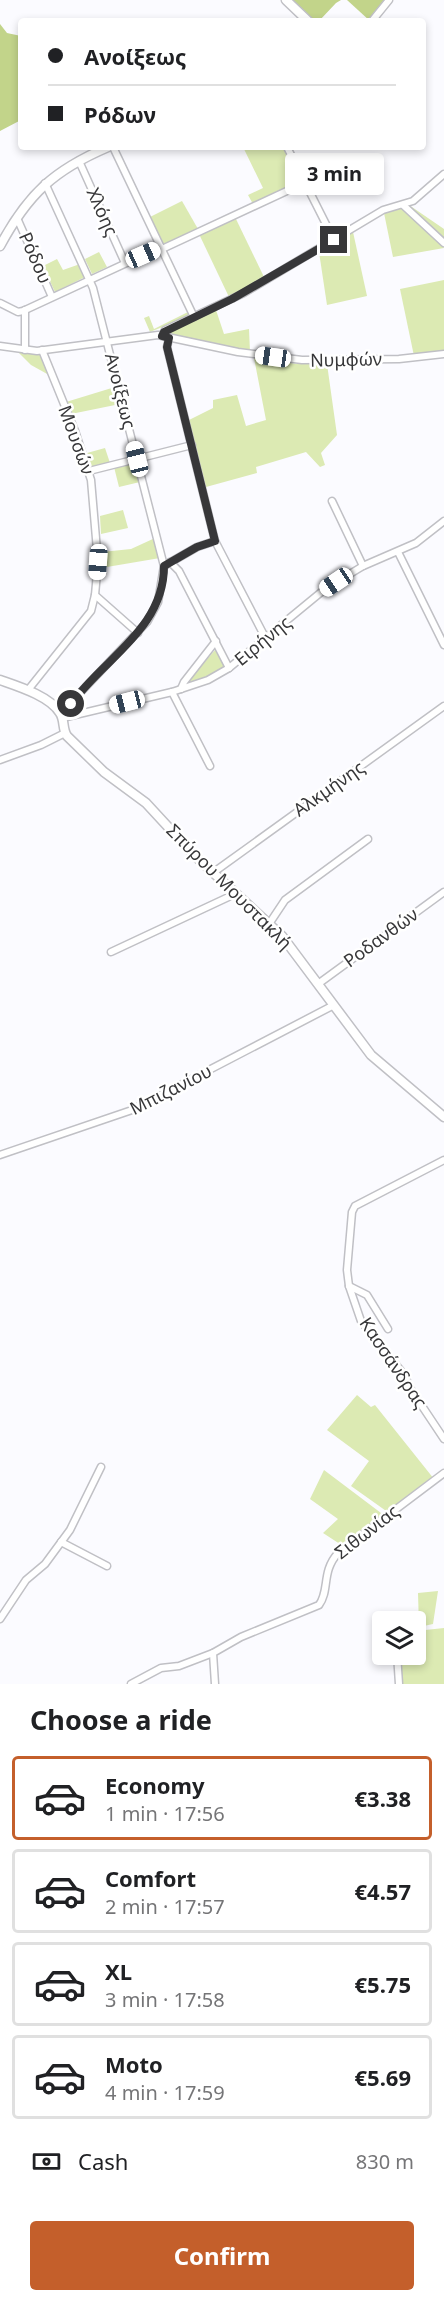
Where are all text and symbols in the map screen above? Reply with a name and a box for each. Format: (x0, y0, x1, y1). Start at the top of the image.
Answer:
text: Ανοίξεως (84, 41, 186, 71)
text: Ρόδων (84, 99, 156, 129)
callout: 3 min (284, 153, 384, 195)
text: 3 min (307, 160, 362, 187)
street label: Χλόης (82, 184, 124, 240)
route end (320, 226, 347, 253)
street label: Ρόδου (14, 228, 58, 287)
car (123, 239, 163, 271)
car (254, 346, 292, 368)
street label: Νυμφών (310, 346, 382, 372)
street label: Ανοίξεως (100, 350, 142, 431)
street label: Μουσών (53, 402, 101, 478)
car (124, 439, 150, 479)
car (88, 543, 108, 581)
car (316, 564, 356, 600)
street label: Ειρήνης (229, 610, 296, 671)
car (107, 689, 147, 715)
route start (57, 690, 84, 717)
street label: Αλκμήνης (288, 755, 369, 821)
street label: Σπύρου Μουστακλή (162, 818, 298, 954)
street label: Ροδανθών (338, 902, 423, 972)
street label: Μπιζανίου (125, 1058, 216, 1120)
street label: Κασσάνδρας (355, 1312, 433, 1413)
street label: Σιθωνίας (329, 1498, 404, 1564)
map controls (372, 1611, 426, 1665)
button: layers (372, 1611, 426, 1665)
text: Choose a ride (30, 1701, 212, 1738)
text: Economy (105, 1770, 204, 1800)
icon: car (33, 1771, 87, 1825)
text: €3.38 (354, 1783, 411, 1813)
text: 1 min · 17:56 (105, 1800, 225, 1827)
text: Comfort (105, 1863, 196, 1893)
icon: car (33, 1864, 87, 1918)
text: €4.57 (354, 1876, 411, 1906)
text: 2 min · 17:57 (105, 1893, 225, 1920)
text: XL (105, 1956, 132, 1986)
icon: car (33, 1957, 87, 2011)
text: €5.75 (354, 1969, 411, 1999)
text: 3 min · 17:58 (105, 1986, 225, 2013)
text: Moto (105, 2049, 163, 2079)
icon: car (33, 2050, 87, 2104)
text: €5.69 (354, 2062, 411, 2092)
text: 4 min · 17:59 (105, 2079, 225, 2106)
icon: cash (30, 2145, 63, 2178)
text: Cash (78, 2146, 128, 2176)
text: 830 m (356, 2148, 414, 2175)
button: Confirm (30, 2221, 414, 2290)

